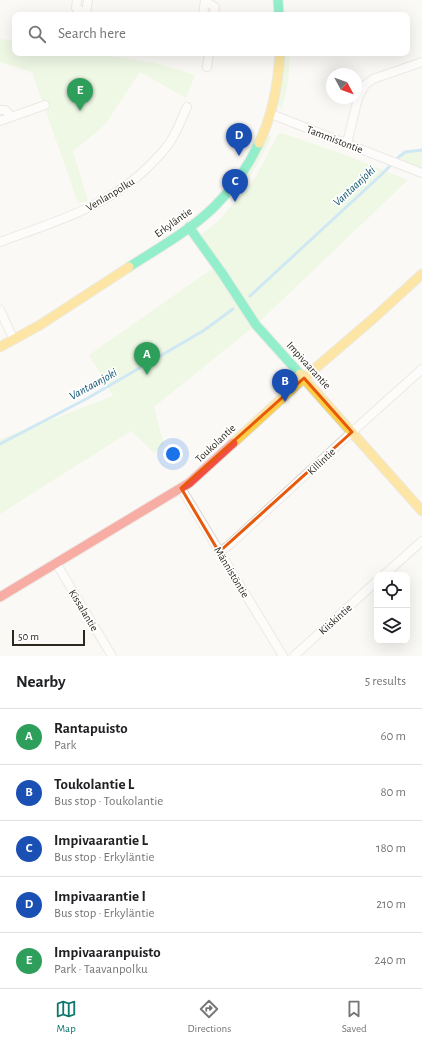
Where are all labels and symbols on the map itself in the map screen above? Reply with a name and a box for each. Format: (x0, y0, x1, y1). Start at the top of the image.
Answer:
north arrow (326, 68, 362, 104)
pin: E (67, 78, 93, 111)
pin: D (226, 123, 252, 156)
street label: Tammistontie (305, 124, 365, 155)
water label: Vantaanjoki (331, 163, 378, 209)
pin: C (222, 169, 248, 202)
street label: Venlanpolku (84, 176, 137, 213)
street label: Erkyläntie (152, 206, 194, 239)
street label: Impivaarantie (285, 339, 333, 391)
pin: A (134, 342, 160, 375)
water label: Vantaanjoki (67, 366, 120, 403)
pin: B (272, 369, 298, 402)
street label: Toukolantie (193, 422, 238, 465)
your location (163, 444, 183, 464)
street label: Killintie (305, 446, 337, 477)
street label: Männistöntie (212, 545, 251, 600)
street label: Kissalantie (67, 587, 100, 633)
street label: Kiiskintie (317, 602, 354, 637)
scale bar (12, 628, 85, 647)

